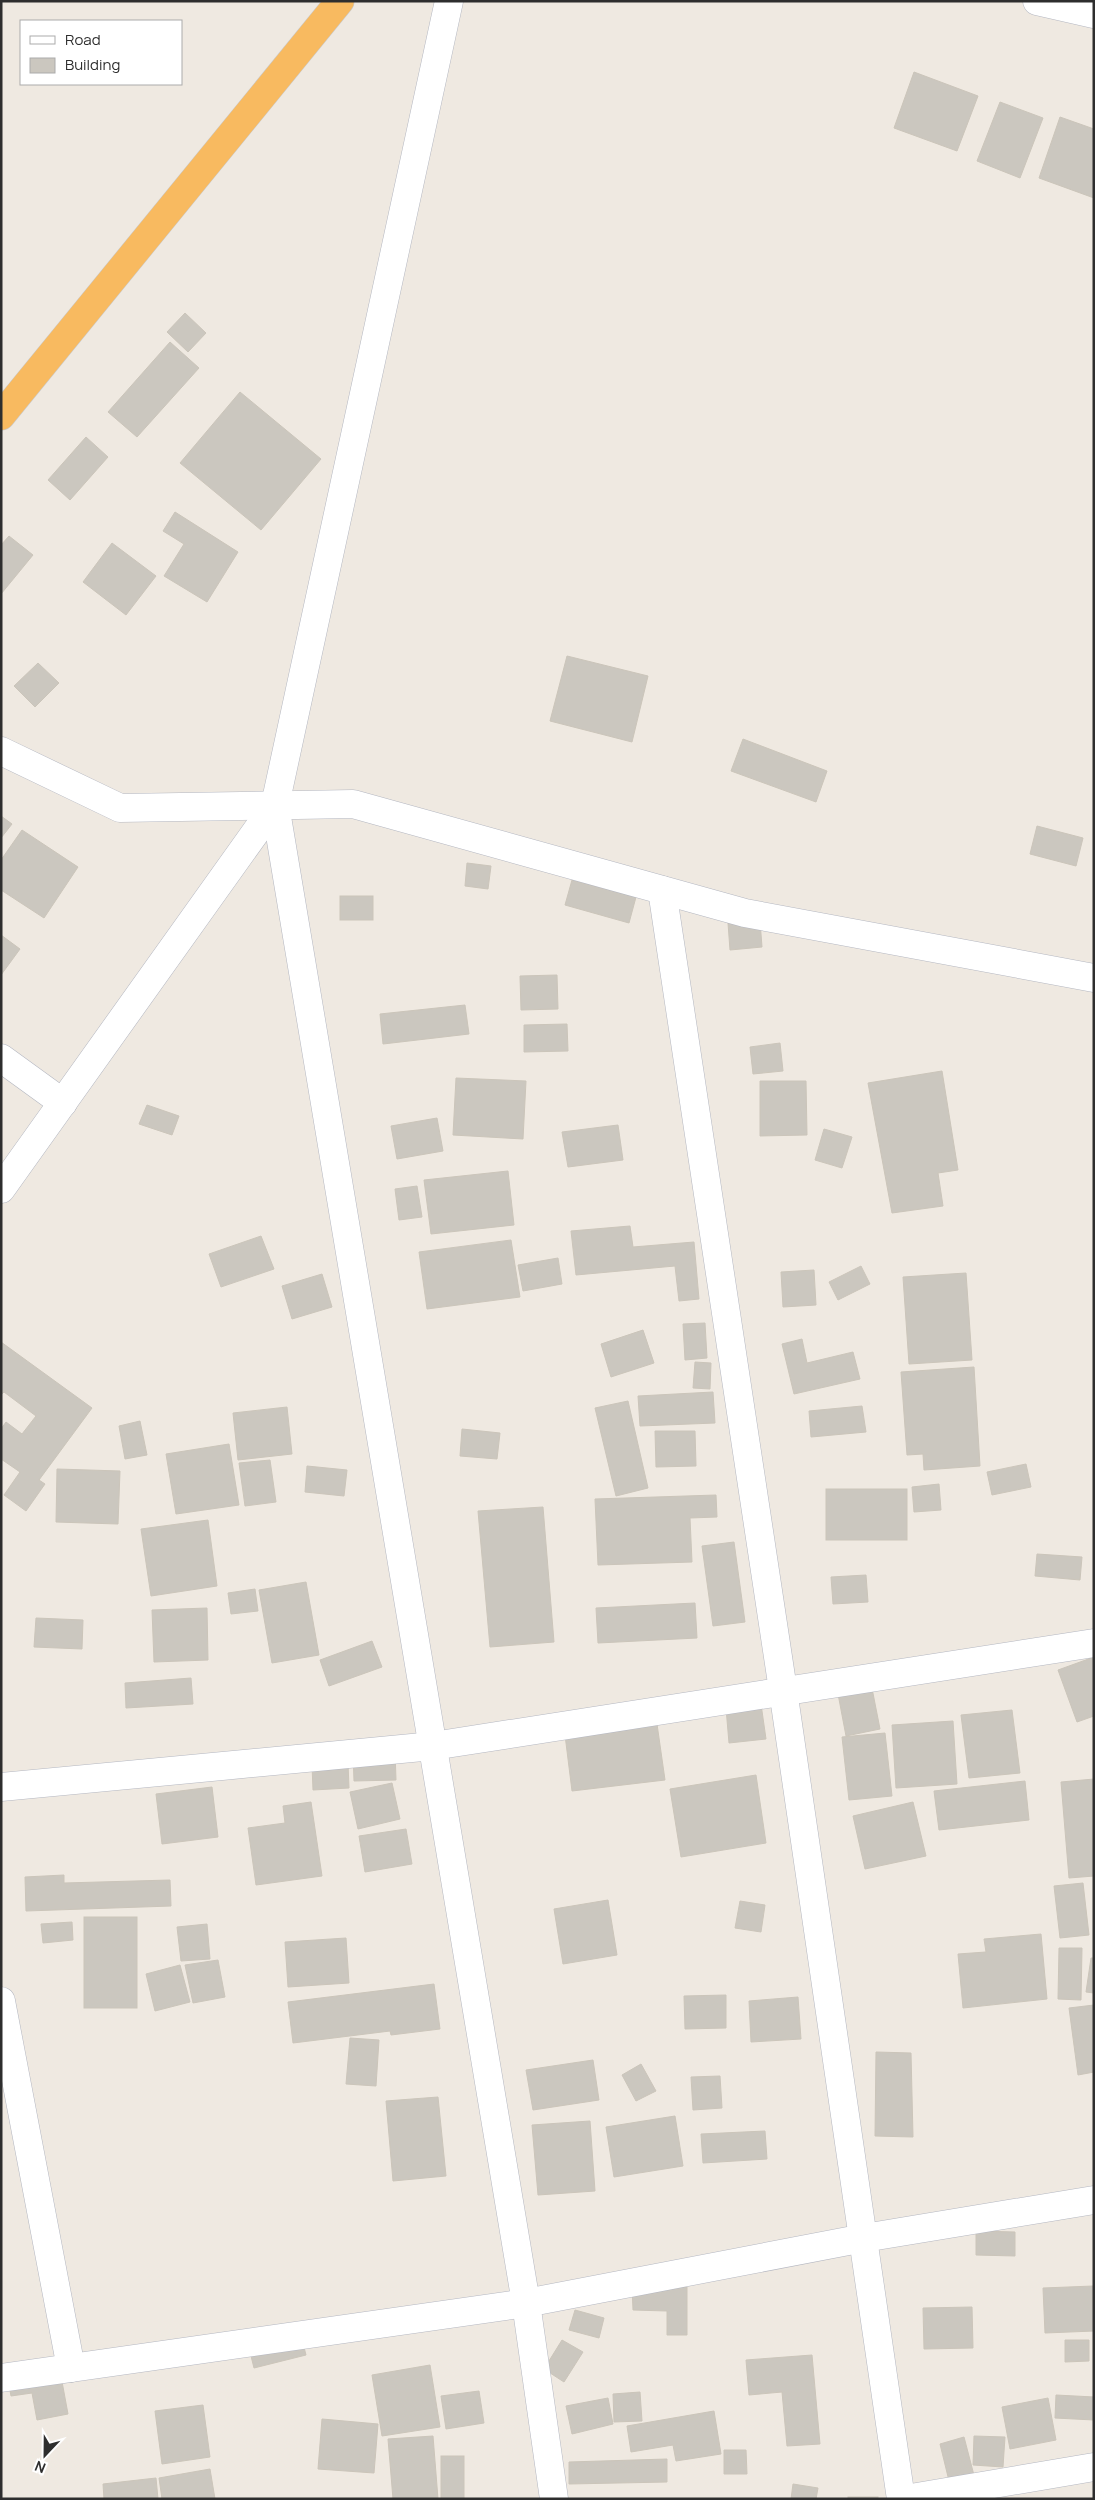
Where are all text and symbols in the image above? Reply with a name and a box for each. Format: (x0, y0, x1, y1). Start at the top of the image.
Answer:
legend (20, 20, 182, 85)
text: Road (65, 29, 101, 50)
text: Building (65, 54, 120, 75)
north arrow (20, 2430, 70, 2480)
text: N (32, 2457, 48, 2478)

